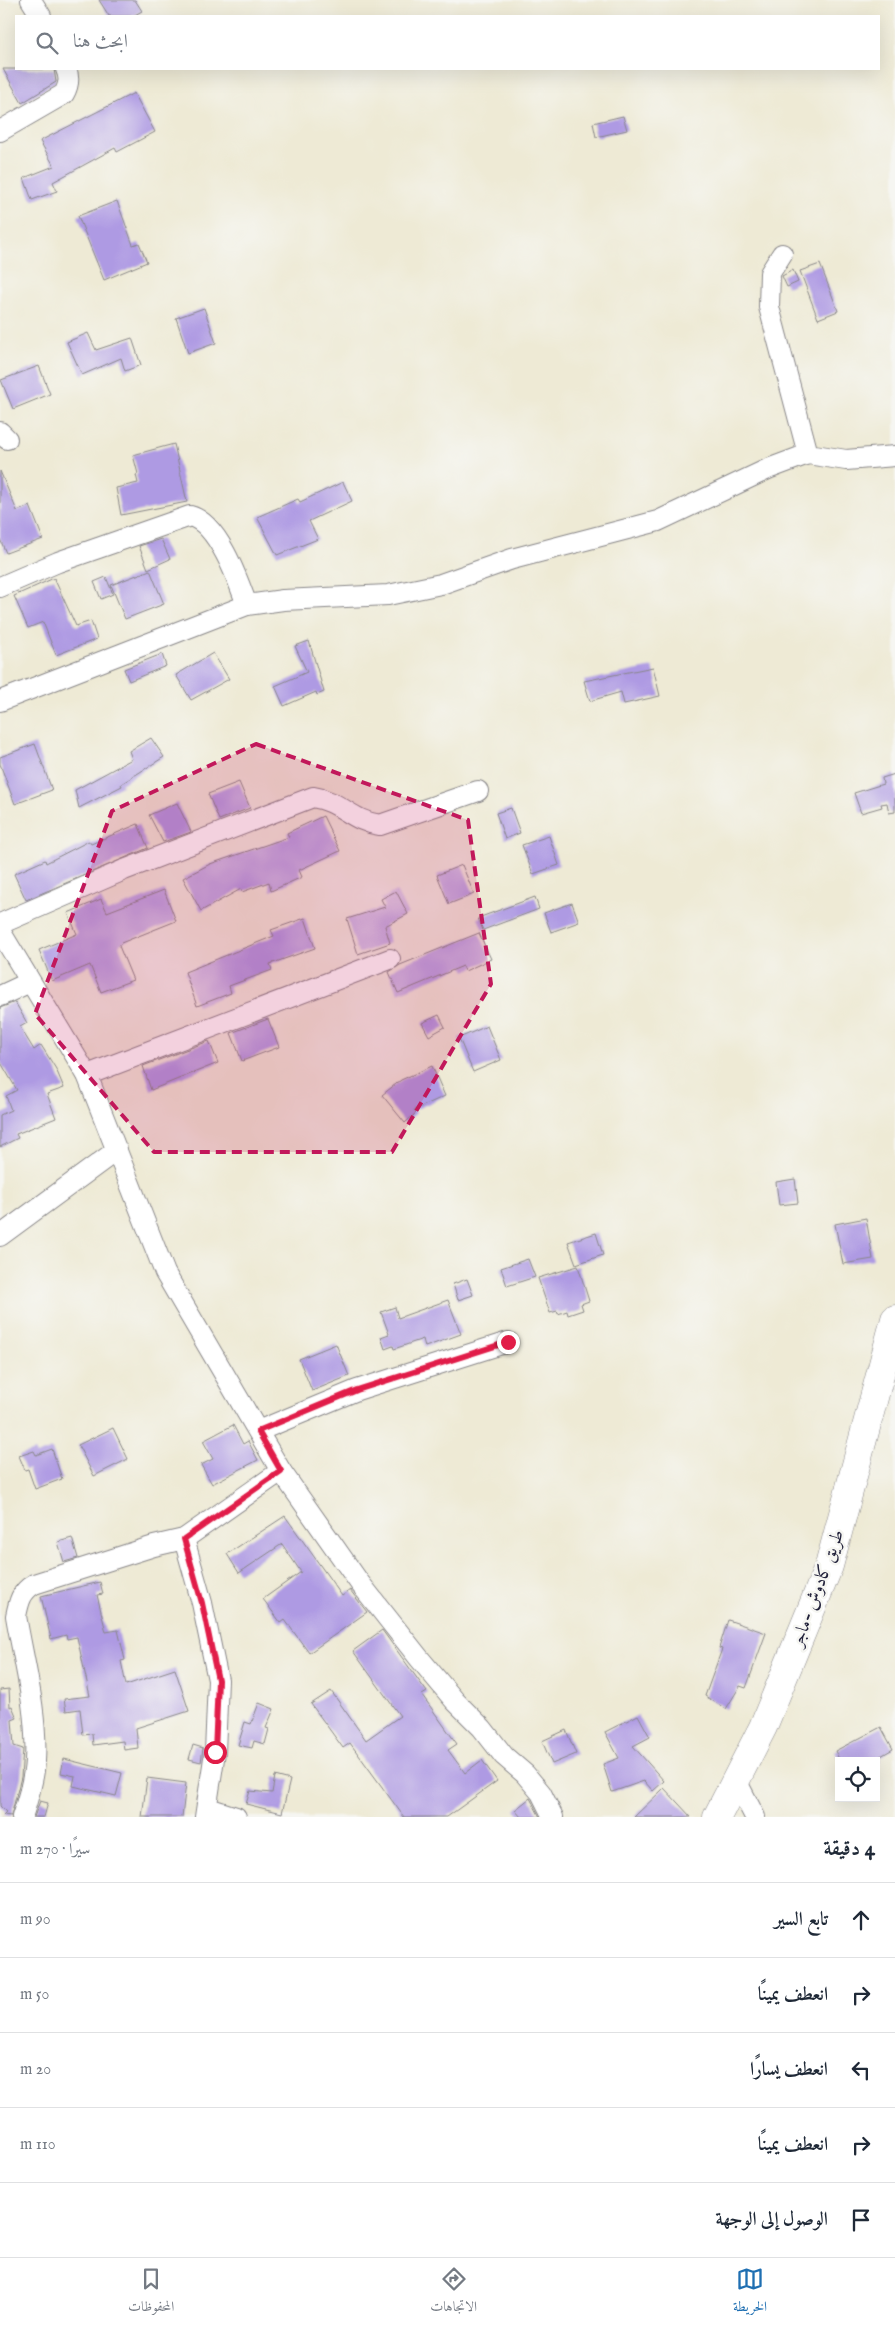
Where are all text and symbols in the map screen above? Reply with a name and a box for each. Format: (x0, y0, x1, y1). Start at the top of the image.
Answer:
search box (15, 15, 880, 70)
icon: search (33, 29, 61, 57)
text: ابحث هنا (73, 30, 128, 54)
route end (497, 1331, 520, 1354)
street label: طريق كادوش -ماجر (786, 1527, 850, 1652)
route start (204, 1741, 227, 1764)
map controls (835, 1757, 880, 1802)
button: locate (835, 1757, 880, 1802)
text: 4 دقيقة (823, 1836, 875, 1863)
text: سيرًا · 270 m (20, 1840, 90, 1860)
icon: ahead (847, 1906, 875, 1934)
text: تابع السير (774, 1908, 828, 1932)
text: 90 m (20, 1910, 51, 1930)
icon: right (847, 1981, 875, 2009)
text: انعطف يمينًا (758, 1983, 828, 2007)
text: 50 m (20, 1985, 49, 2005)
icon: left (847, 2056, 875, 2084)
text: انعطف يسارًا (750, 2058, 828, 2082)
text: 20 m (20, 2060, 51, 2080)
icon: right (847, 2131, 875, 2159)
text: انعطف يمينًا (758, 2133, 828, 2157)
text: 110 m (20, 2135, 56, 2155)
icon: arrive (847, 2206, 875, 2234)
text: الوصول إلى الوجهة (716, 2208, 828, 2232)
tab: المحفوظات (128, 2265, 174, 2320)
tab: الاتجاهات (430, 2265, 477, 2320)
tab: الخريطة (733, 2265, 767, 2320)

